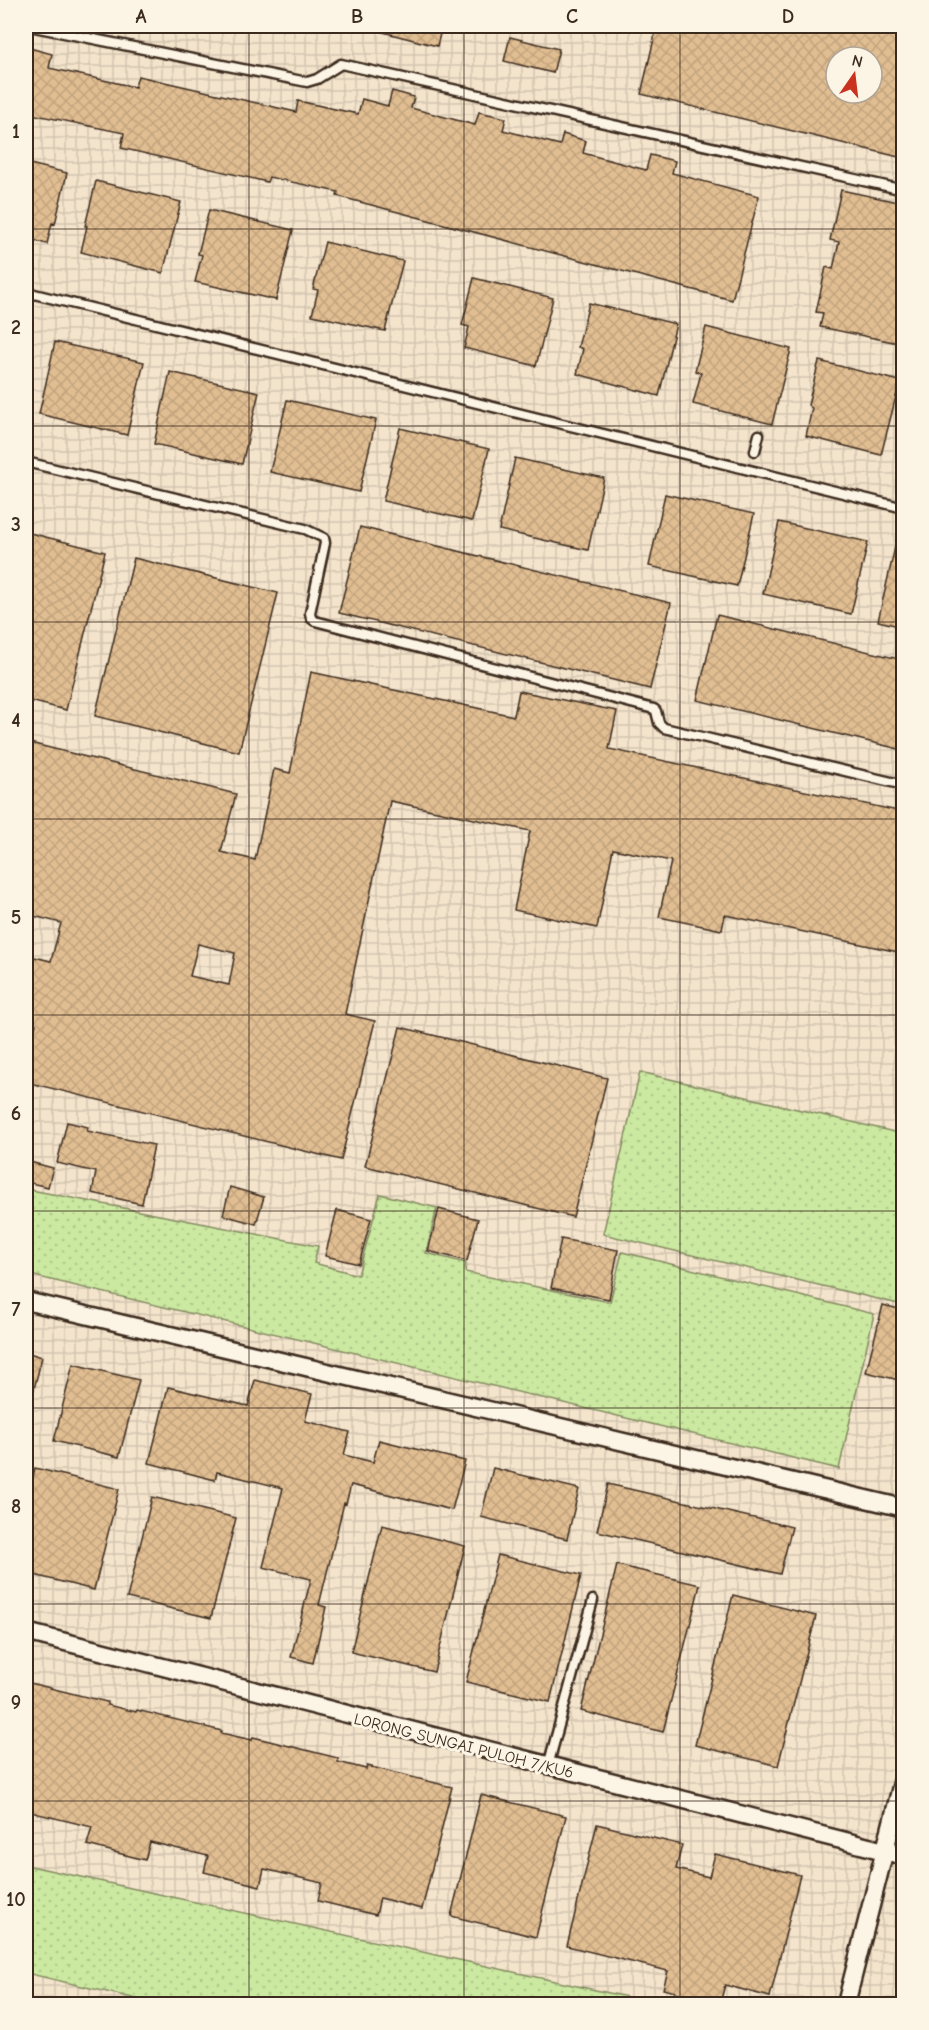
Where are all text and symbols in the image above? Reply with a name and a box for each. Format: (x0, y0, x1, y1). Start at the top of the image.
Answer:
text: A (135, 5, 147, 28)
text: B (351, 5, 363, 28)
text: C (566, 5, 578, 28)
text: D (782, 5, 794, 28)
north arrow (824, 45, 884, 105)
text: N (850, 51, 865, 71)
text: 1 (12, 120, 20, 143)
text: 2 (11, 316, 21, 339)
text: 3 (11, 513, 21, 536)
text: 4 (11, 709, 21, 732)
text: 5 (11, 906, 21, 929)
text: 6 (11, 1102, 21, 1125)
text: 7 (12, 1298, 21, 1321)
text: 8 (11, 1495, 21, 1518)
text: 9 (11, 1691, 21, 1714)
street label: LORONG SUNGAI PULOH 7/KU6 (352, 1710, 575, 1782)
text: 10 (6, 1888, 26, 1911)

